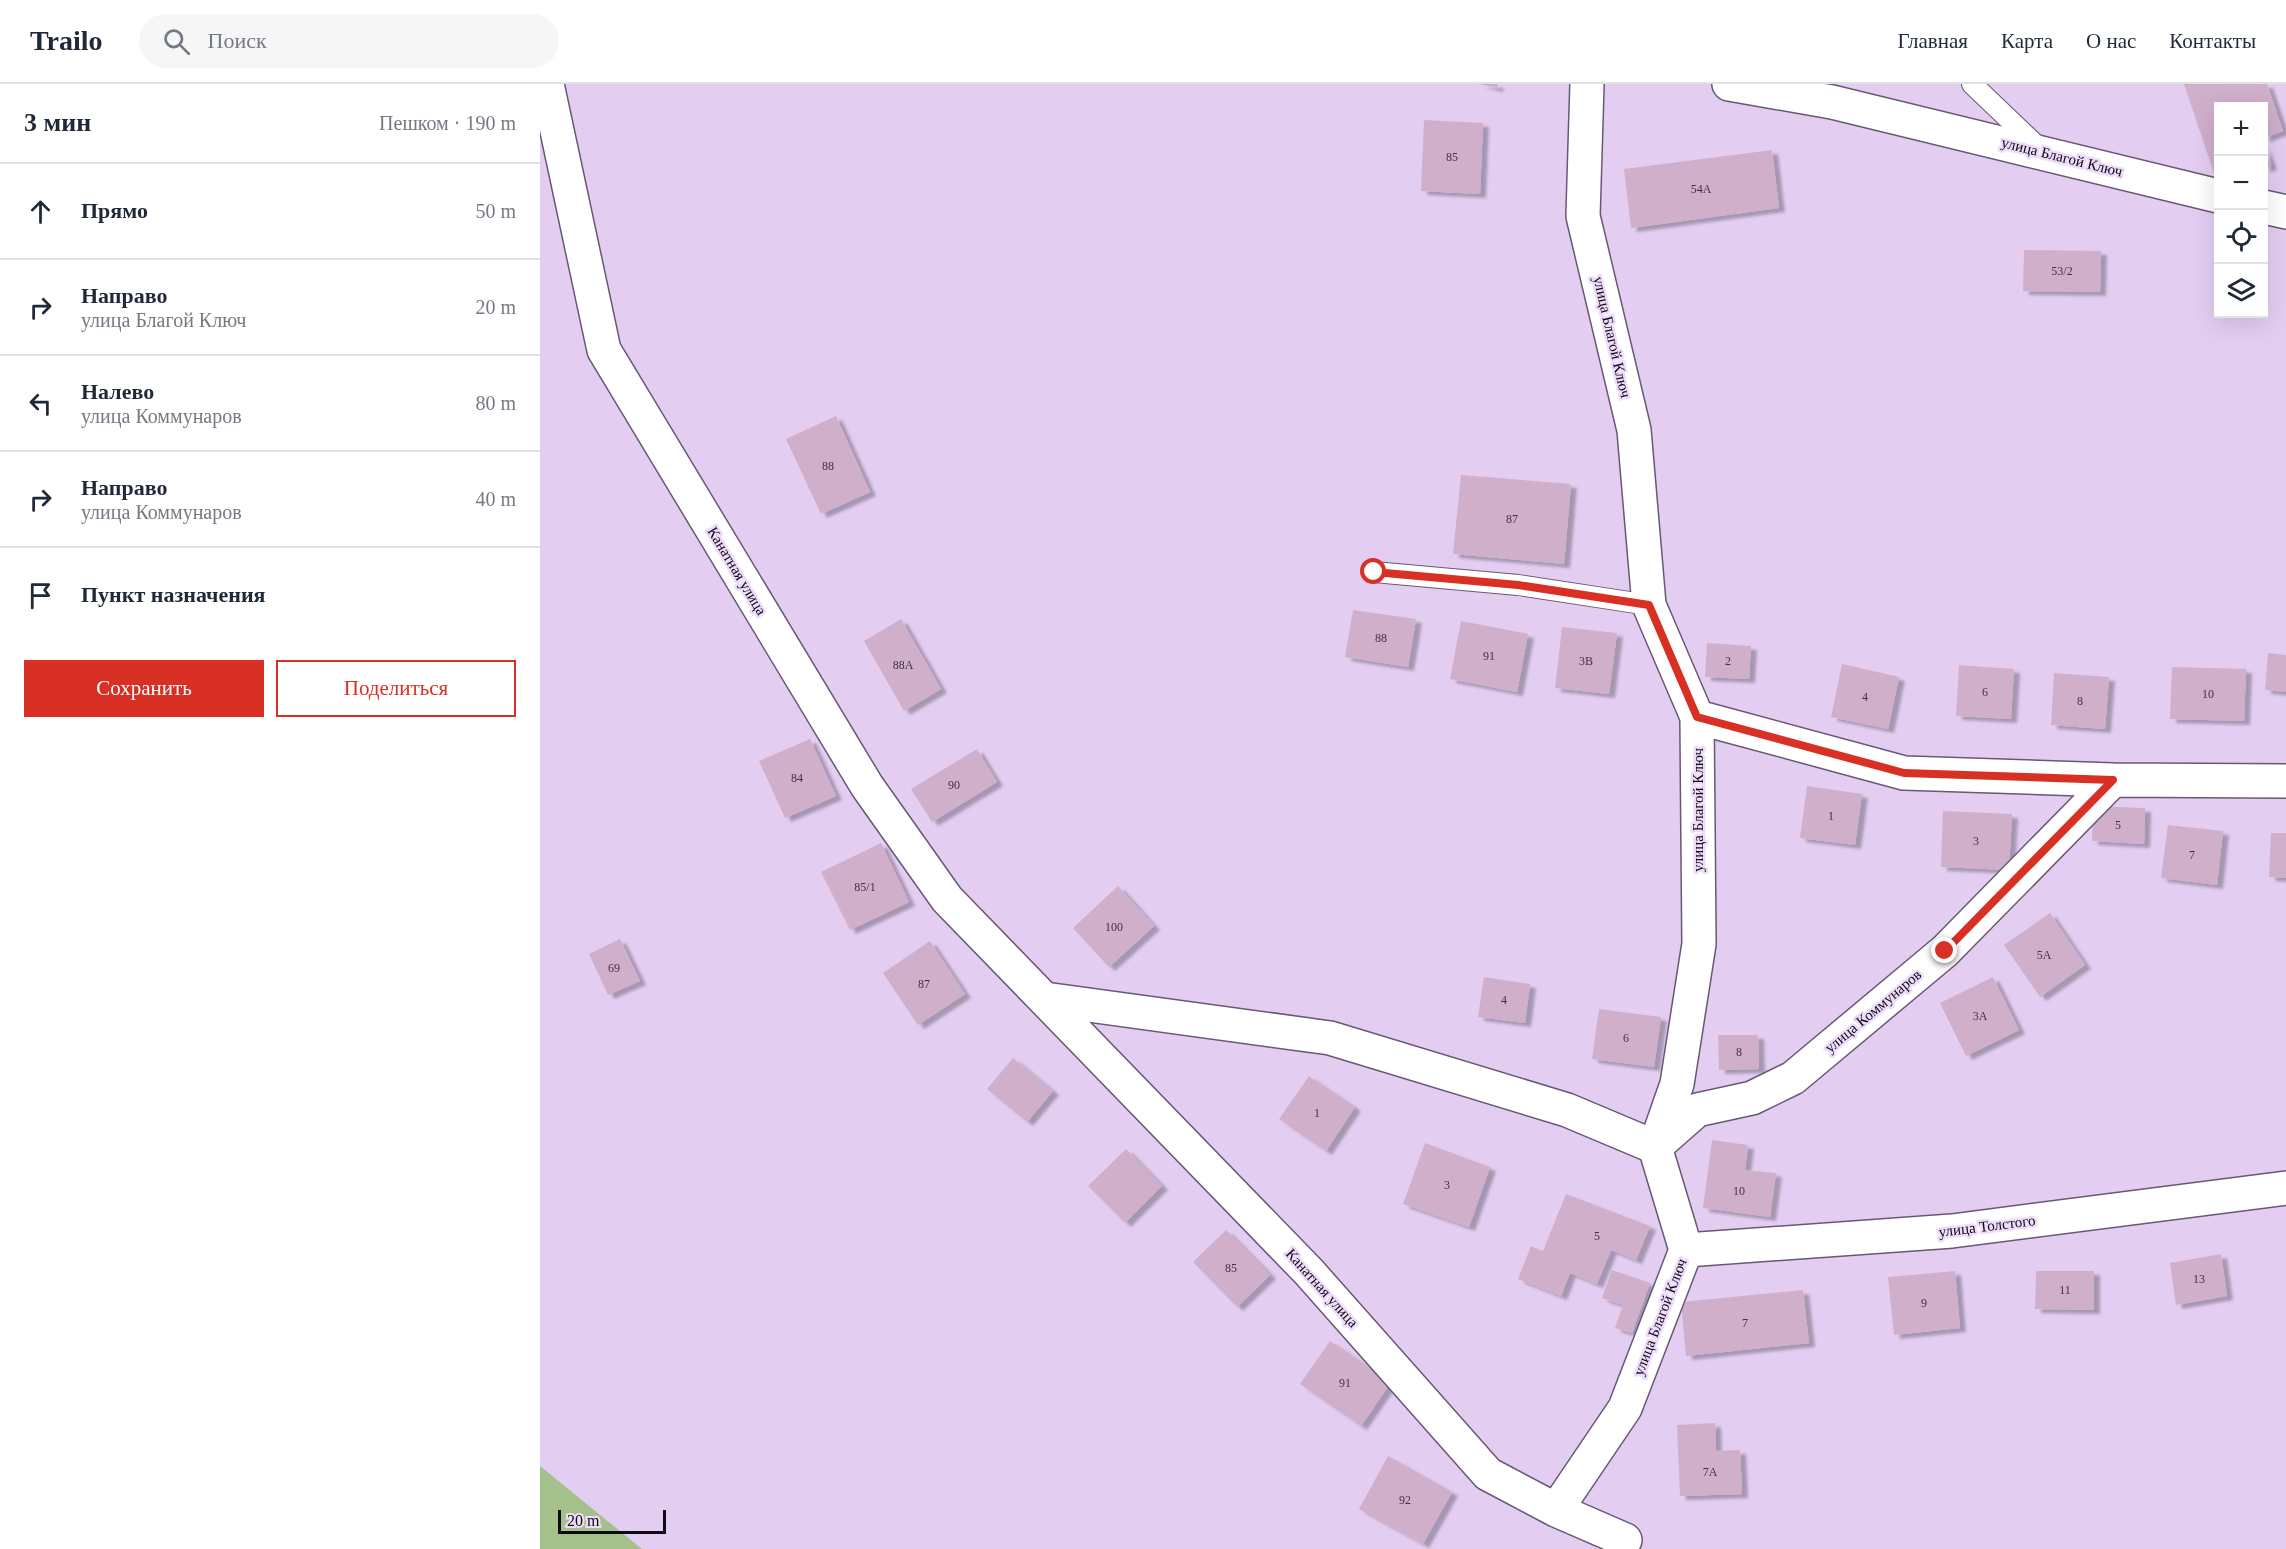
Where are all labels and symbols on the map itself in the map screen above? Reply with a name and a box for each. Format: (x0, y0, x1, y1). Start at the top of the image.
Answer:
street label: улица Благой Ключ (2000, 134, 2125, 180)
house number: 85 (1446, 150, 1458, 164)
house number: 54А (1691, 182, 1712, 196)
house number: 53/2 (2051, 264, 2073, 278)
street label: улица Благой Ключ (1590, 275, 1634, 400)
house number: 88 (822, 459, 834, 473)
house number: 87 (1506, 512, 1518, 526)
street label: Канатная улица (704, 524, 770, 618)
route start (1360, 558, 1386, 584)
house number: 88 (1375, 631, 1387, 645)
house number: 91 (1483, 649, 1495, 663)
house number: 3В (1579, 654, 1593, 668)
house number: 2 (1725, 654, 1731, 668)
house number: 88А (893, 658, 914, 672)
house number: 6 (1982, 685, 1988, 699)
house number: 10 (2202, 687, 2214, 701)
house number: 4 (1862, 690, 1868, 704)
house number: 8 (2077, 694, 2083, 708)
street label: улица Благой Ключ (1690, 748, 1706, 872)
house number: 84 (791, 771, 803, 785)
house number: 90 (948, 778, 960, 792)
house number: 1 (1828, 809, 1834, 823)
house number: 5 (2115, 818, 2121, 832)
house number: 3 (1973, 834, 1979, 848)
house number: 7 (2189, 848, 2195, 862)
house number: 85/1 (854, 880, 876, 894)
house number: 100 (1105, 920, 1123, 934)
route end (1931, 937, 1957, 963)
house number: 5А (2037, 948, 2052, 962)
house number: 69 (608, 961, 620, 975)
street label: улица Коммунаров (1822, 966, 1924, 1056)
house number: 87 (918, 977, 930, 991)
house number: 4 (1501, 993, 1507, 1007)
house number: 3А (1973, 1009, 1988, 1023)
house number: 6 (1623, 1031, 1629, 1045)
house number: 8 (1736, 1045, 1742, 1059)
house number: 1 (1314, 1106, 1320, 1120)
house number: 3 (1444, 1178, 1450, 1192)
house number: 10 (1733, 1184, 1745, 1198)
street label: улица Толстого (1938, 1212, 2036, 1240)
house number: 5 (1594, 1229, 1600, 1243)
street label: Канатная улица (1283, 1246, 1362, 1331)
street label: улица Благой Ключ (1630, 1256, 1690, 1378)
house number: 85 (1225, 1261, 1237, 1275)
house number: 13 (2193, 1272, 2205, 1286)
house number: 11 (2059, 1283, 2071, 1297)
house number: 9 (1921, 1296, 1927, 1310)
house number: 7 (1742, 1316, 1748, 1330)
house number: 91 (1339, 1376, 1351, 1390)
house number: 7А (1703, 1465, 1718, 1479)
house number: 92 (1399, 1493, 1411, 1507)
scale bar (558, 1507, 666, 1534)

